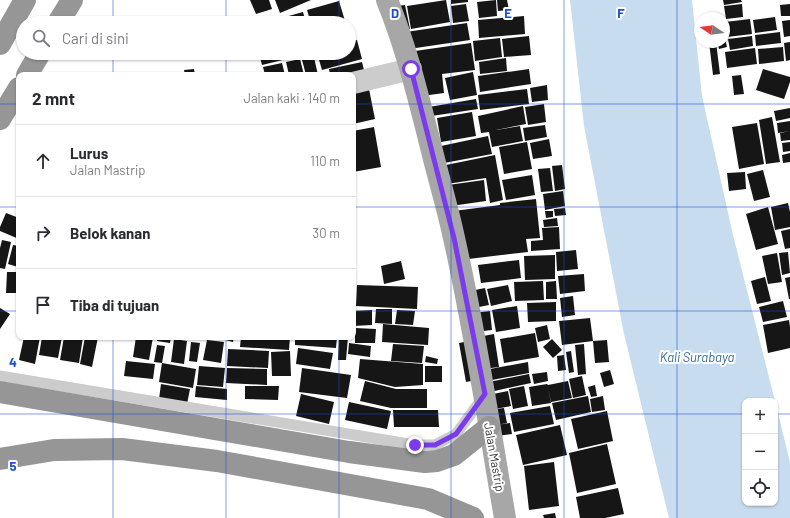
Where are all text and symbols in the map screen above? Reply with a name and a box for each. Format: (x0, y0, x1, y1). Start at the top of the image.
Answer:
text: D (391, 5, 399, 21)
text: E (504, 5, 512, 21)
text: F (617, 5, 625, 21)
north arrow (694, 12, 730, 48)
search box (16, 16, 356, 60)
icon: search (30, 27, 52, 49)
text: Cari di sini (62, 29, 129, 47)
route start (402, 60, 420, 78)
text: 2 mnt (32, 88, 75, 108)
text: Jalan kaki · 140 m (243, 90, 340, 106)
text: Lurus (70, 144, 108, 162)
icon: ahead (32, 150, 54, 172)
text: 110 m (310, 153, 340, 169)
text: Jalan Mastrip (70, 162, 146, 178)
icon: right (32, 222, 54, 244)
text: Belok kanan (70, 224, 150, 242)
text: 30 m (313, 225, 340, 241)
icon: arrive (32, 294, 54, 316)
text: Tiba di tujuan (70, 296, 159, 314)
water label: Kali Surabaya (660, 349, 734, 365)
text: 4 (9, 354, 17, 370)
map controls (742, 398, 778, 506)
button: + (742, 398, 778, 434)
street label: Jalan Mastrip (482, 421, 508, 493)
button: − (742, 434, 778, 470)
route end (406, 436, 424, 454)
text: 5 (9, 458, 17, 474)
button: locate (742, 470, 778, 506)

